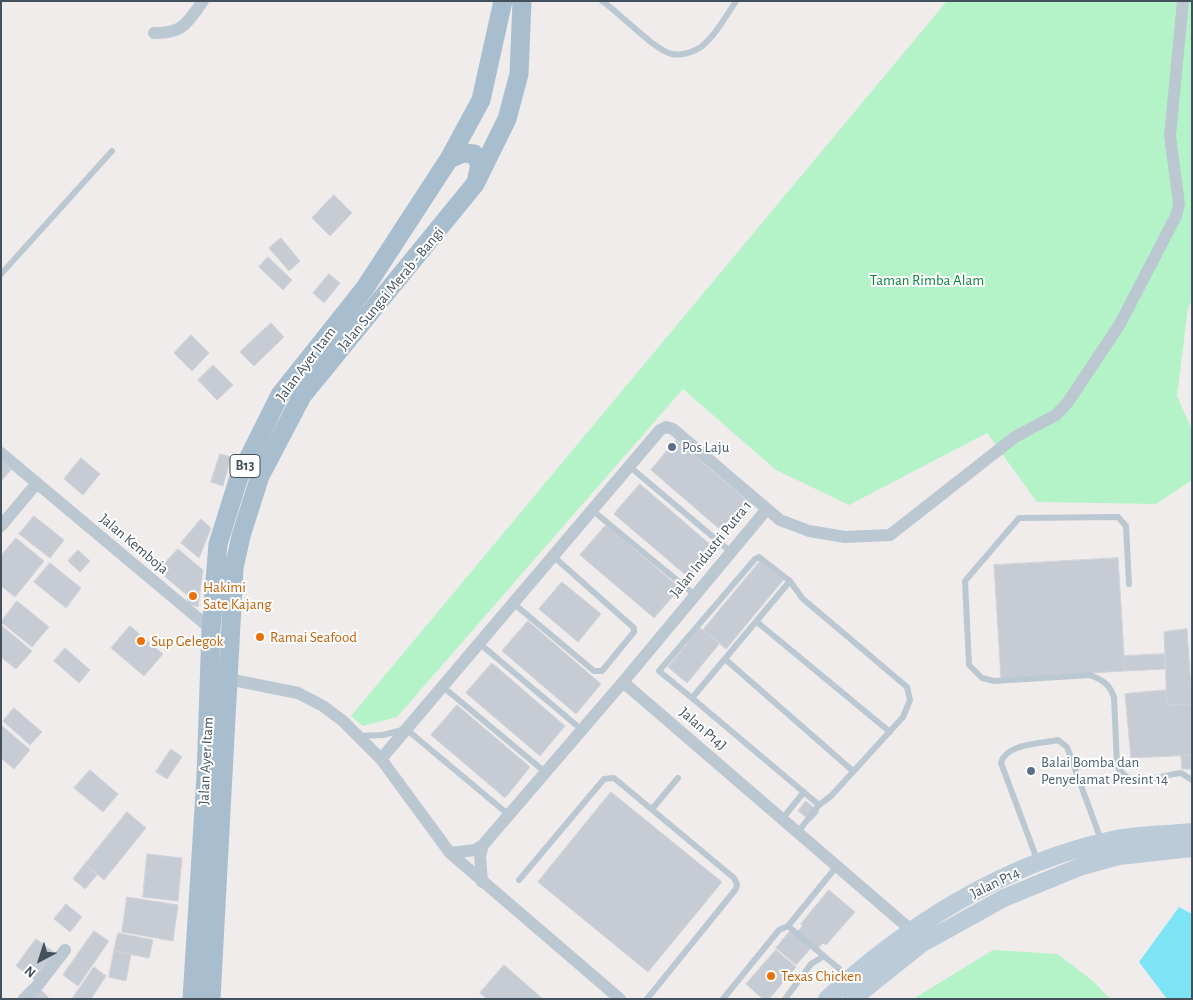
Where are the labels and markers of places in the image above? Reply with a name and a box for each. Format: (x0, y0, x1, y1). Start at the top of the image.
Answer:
place label: Pos Laju (682, 438, 729, 456)
marker: Pos Laju (666, 441, 678, 453)
place label: Hakimi Sate Kajang (203, 578, 271, 613)
marker: Hakimi Sate Kajang (187, 590, 199, 602)
place label: Ramai Seafood (270, 628, 357, 646)
marker: Ramai Seafood (254, 631, 266, 643)
place label: Sup Gelegok (151, 632, 223, 650)
marker: Sup Gelegok (135, 635, 147, 647)
place label: Balai Bomba dan Penyelamat Presint 14 (1041, 753, 1168, 788)
marker: Balai Bomba dan Penyelamat Presint 14 (1025, 765, 1037, 777)
place label: Texas Chicken (781, 967, 862, 985)
marker: Texas Chicken (765, 970, 777, 982)

